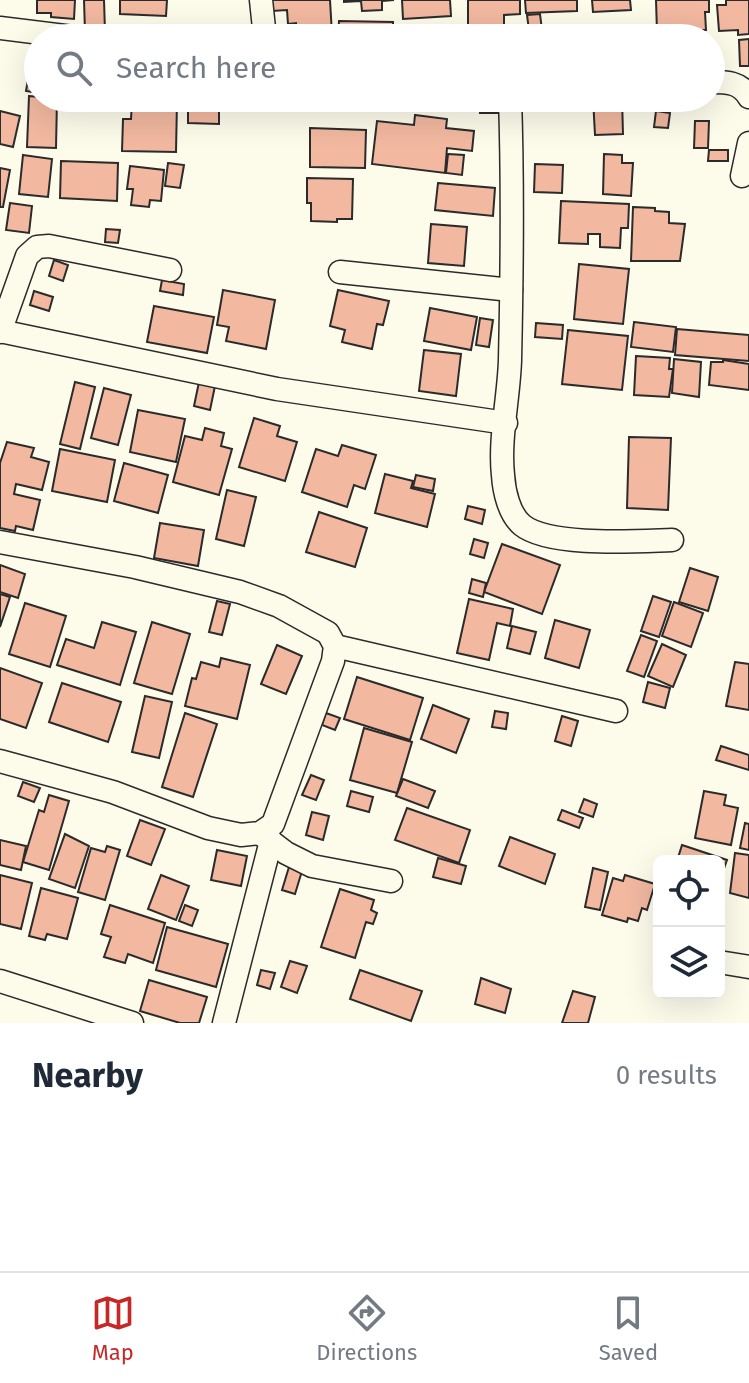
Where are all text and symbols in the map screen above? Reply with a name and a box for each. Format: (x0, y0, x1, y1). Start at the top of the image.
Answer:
search box (24, 24, 725, 112)
icon: search (52, 46, 96, 90)
text: Search here (116, 50, 276, 86)
map controls (653, 855, 725, 999)
button: locate (653, 855, 725, 927)
button: layers (653, 927, 725, 999)
text: Nearby (32, 1055, 143, 1096)
text: 0 results (616, 1060, 717, 1091)
tab: Map (91, 1291, 135, 1366)
tab: Directions (316, 1291, 417, 1366)
tab: Saved (599, 1291, 658, 1366)

